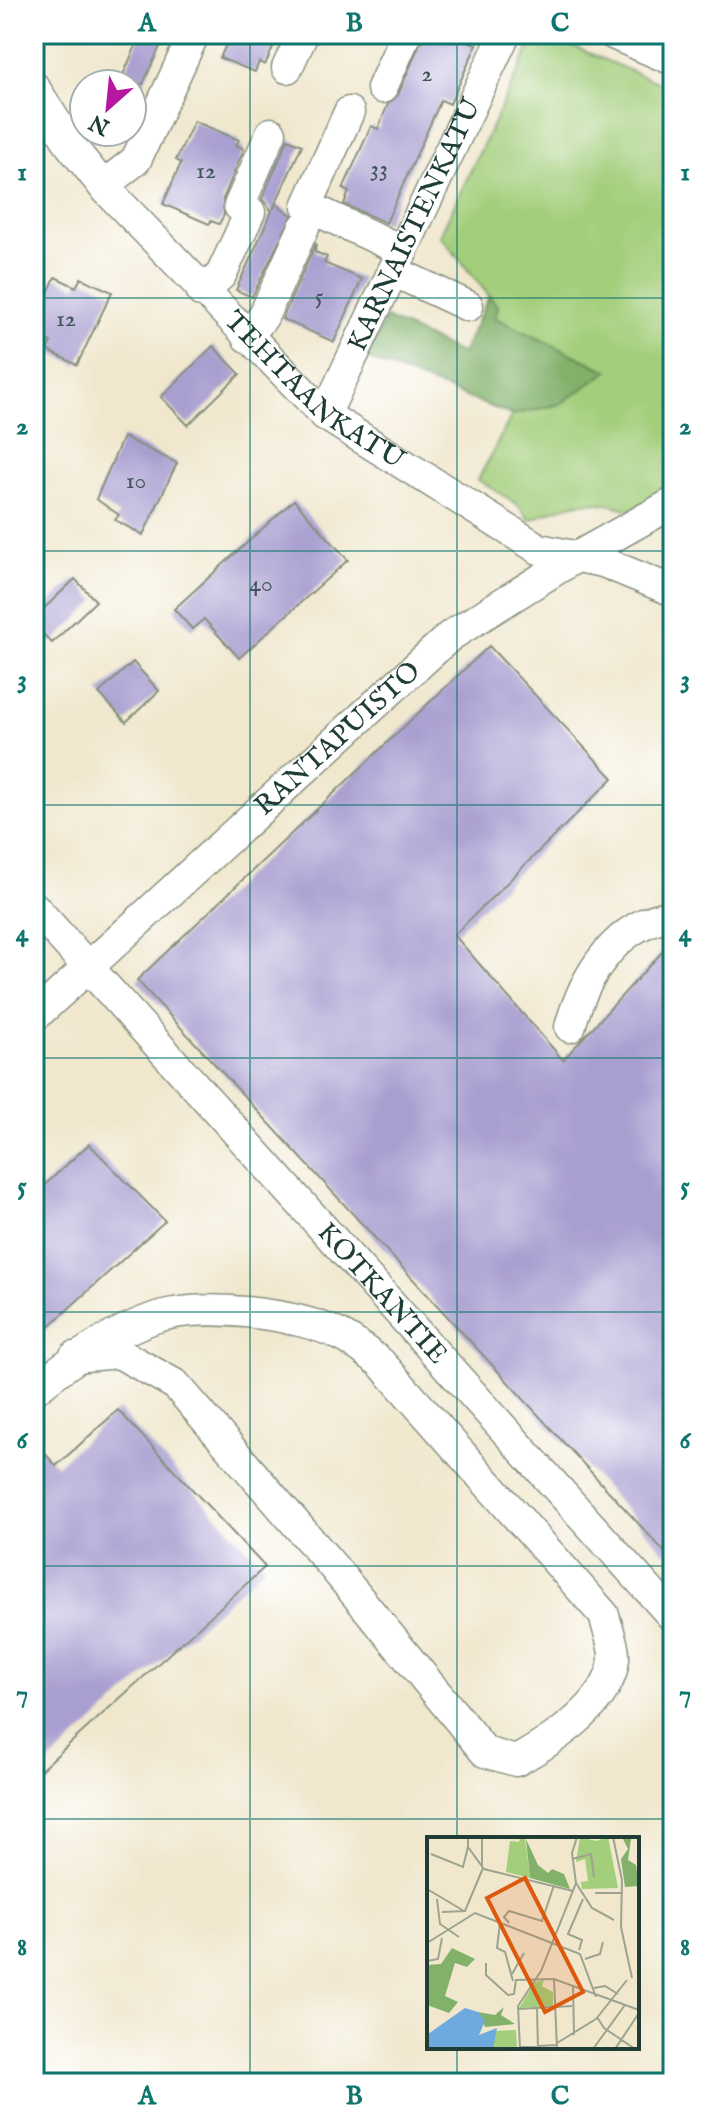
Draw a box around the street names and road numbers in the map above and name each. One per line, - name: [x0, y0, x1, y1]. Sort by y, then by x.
- street label: KARNAISTENKATU: [340, 93, 490, 357]
- street label: TEHTAANKATU: [216, 304, 411, 478]
- street label: RANTAPUISTO: [248, 654, 428, 824]
- street label: KOTKANTIE: [309, 1215, 455, 1372]

